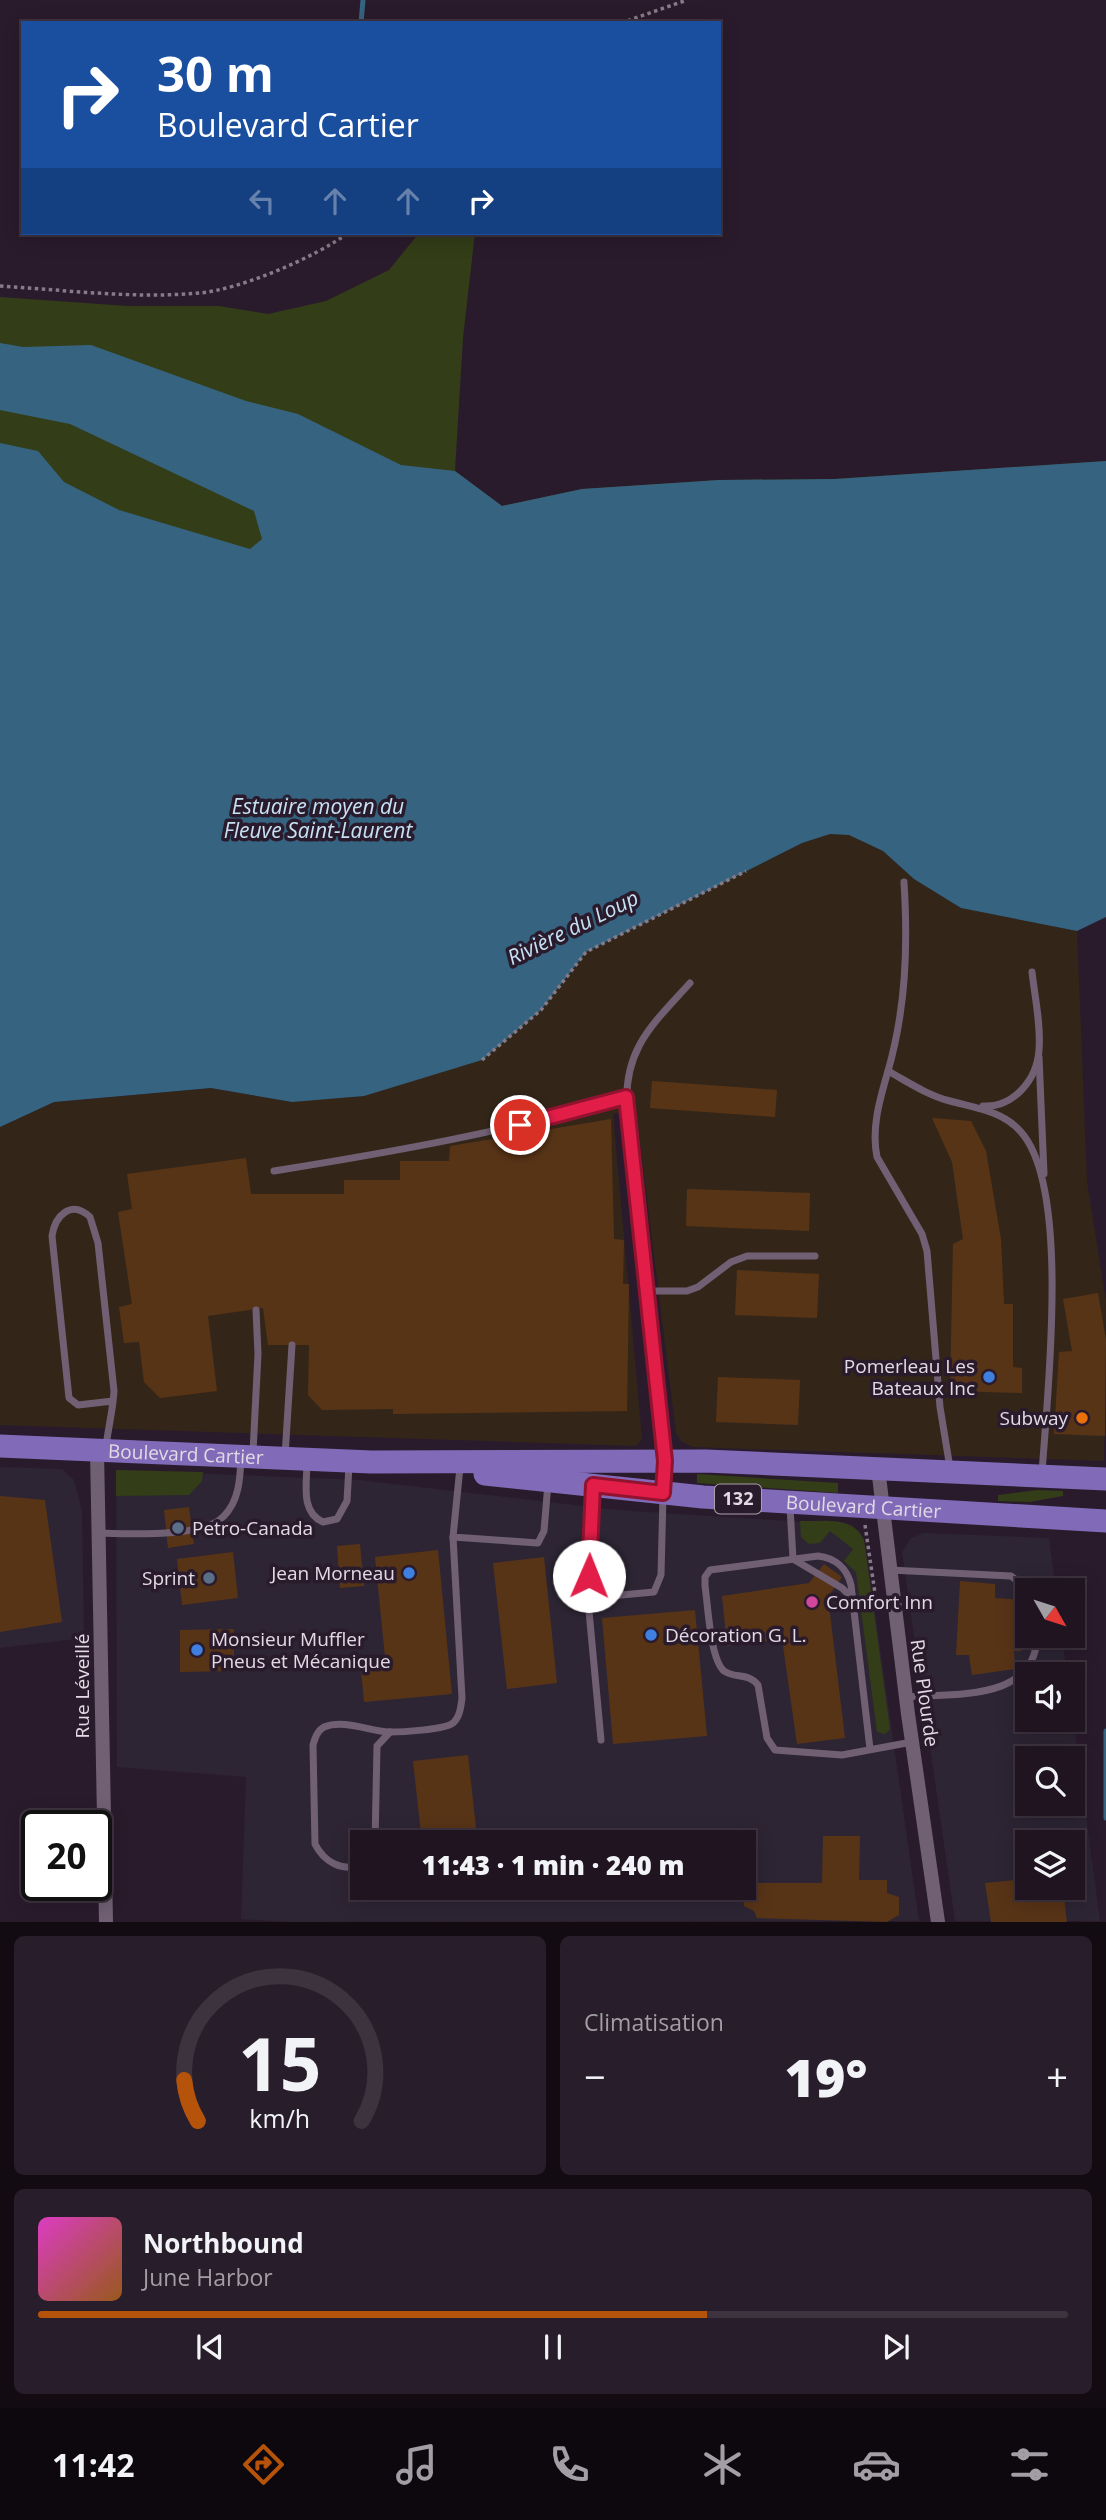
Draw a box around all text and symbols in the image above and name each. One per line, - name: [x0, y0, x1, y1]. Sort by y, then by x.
- text: 30 m: [157, 40, 274, 106]
- icon: right: [42, 49, 133, 140]
- text: Boulevard Cartier: [157, 103, 419, 146]
- icon: left: [243, 182, 281, 220]
- icon: ahead: [316, 182, 354, 220]
- icon: ahead: [389, 182, 427, 220]
- icon: right: [462, 182, 500, 220]
- water label: Estuaire moyen du Fleuve Saint-Laurent: [224, 792, 413, 844]
- water label: Rivière du Loup: [502, 883, 643, 971]
- pin: [490, 1095, 550, 1155]
- icon: arrive: [501, 1106, 539, 1144]
- place label: Pomerleau Les Bateaux Inc: [844, 1353, 975, 1401]
- marker: Pomerleau Les Bateaux Inc: [981, 1369, 997, 1385]
- place label: Subway: [1000, 1405, 1068, 1431]
- marker: Subway: [1074, 1410, 1090, 1426]
- street label: Boulevard Cartier: [108, 1438, 264, 1470]
- road number: 132: [715, 1484, 761, 1514]
- street label: Boulevard Cartier: [785, 1489, 942, 1524]
- place label: Petro-Canada: [192, 1515, 313, 1541]
- marker: Petro-Canada: [170, 1520, 186, 1536]
- position arrow: [552, 1539, 626, 1613]
- place label: Jean Morneau: [269, 1560, 395, 1586]
- place label: Sprint: [142, 1565, 195, 1591]
- marker: Jean Morneau: [401, 1565, 417, 1581]
- marker: Sprint: [201, 1570, 217, 1586]
- north arrow: [1015, 1578, 1085, 1648]
- map controls: [1015, 1578, 1085, 1900]
- place label: Comfort Inn: [826, 1589, 933, 1615]
- marker: Comfort Inn: [804, 1594, 820, 1610]
- place label: Décoration G. L.: [665, 1622, 807, 1648]
- place label: Monsieur Muffler Pneus et Mécanique: [211, 1626, 391, 1674]
- marker: Décoration G. L.: [643, 1627, 659, 1643]
- street label: Rue Léveillé: [69, 1634, 95, 1738]
- street label: Rue Plourde: [905, 1638, 945, 1748]
- marker: Monsieur Muffler Pneus et Mécanique: [189, 1642, 205, 1658]
- button: sound: [1015, 1662, 1085, 1732]
- button: search: [1015, 1746, 1085, 1816]
- speed limit sign: 20: [21, 1810, 112, 1901]
- button: layers: [1015, 1830, 1085, 1900]
- text: 11:43 · 1 min · 240 m: [422, 1847, 684, 1883]
- text: Climatisation: [584, 2006, 724, 2038]
- text: 15: [238, 2014, 322, 2113]
- text: 19°: [785, 2041, 867, 2112]
- text: −: [584, 2050, 606, 2102]
- text: +: [1046, 2050, 1068, 2102]
- text: km/h: [250, 2101, 310, 2135]
- text: Northbound: [143, 2225, 304, 2261]
- text: June Harbor: [143, 2261, 273, 2293]
- icon: previous: [191, 2328, 229, 2366]
- icon: pause: [534, 2328, 572, 2366]
- icon: next: [877, 2328, 915, 2366]
- icon: directions: [239, 2440, 288, 2489]
- icon: music: [392, 2440, 441, 2489]
- icon: phone: [545, 2440, 594, 2489]
- icon: climate: [698, 2440, 747, 2489]
- icon: car: [852, 2440, 901, 2489]
- icon: filters: [1005, 2440, 1054, 2489]
- text: 11:42: [52, 2443, 134, 2486]

